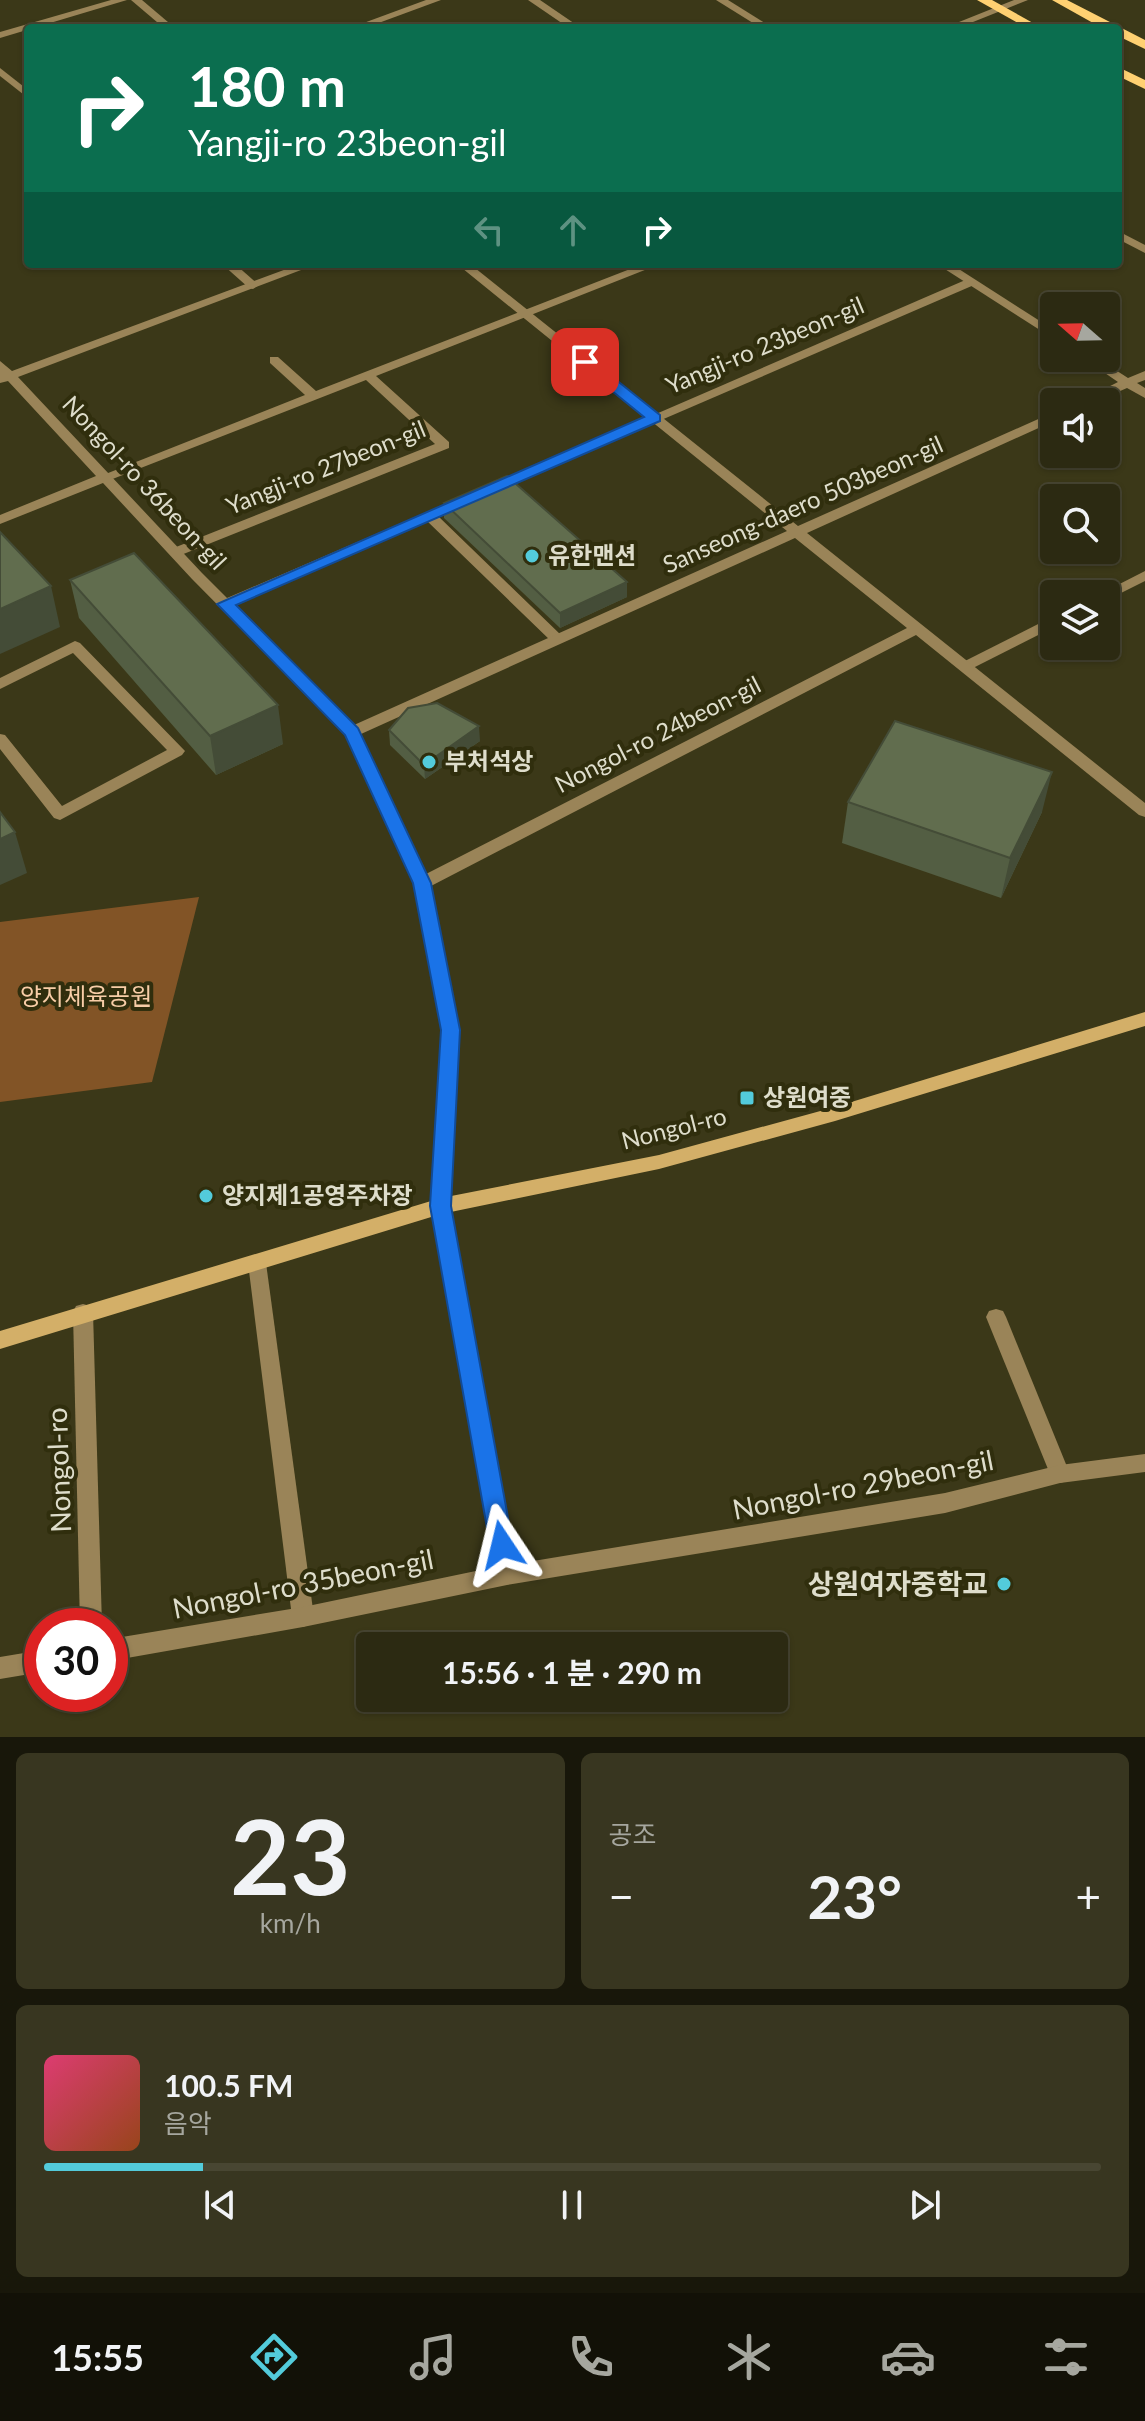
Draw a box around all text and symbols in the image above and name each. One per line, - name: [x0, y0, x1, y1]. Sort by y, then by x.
- text: 180 m: [188, 52, 346, 119]
- icon: right: [56, 56, 160, 160]
- text: Yangji-ro 23beon-gil: [188, 120, 506, 164]
- icon: left: [467, 208, 511, 252]
- icon: ahead: [551, 208, 595, 252]
- icon: right: [635, 208, 679, 252]
- street label: Yangji-ro 23beon-gil: [661, 290, 868, 399]
- north arrow: [1040, 292, 1120, 372]
- map controls: [1040, 292, 1120, 660]
- pin: [551, 328, 619, 396]
- icon: arrive: [563, 340, 607, 384]
- button: sound: [1040, 388, 1120, 468]
- street label: Nongol-ro 36beon-gil: [57, 389, 233, 575]
- street label: Yangji-ro 27beon-gil: [222, 413, 429, 520]
- street label: Sanseong-daero 503beon-gil: [658, 429, 947, 579]
- button: search: [1040, 484, 1120, 564]
- place label: 유한맨션: [548, 540, 636, 569]
- marker: 유한맨션: [523, 547, 541, 565]
- button: layers: [1040, 580, 1120, 660]
- street label: Nongol-ro 24beon-gil: [550, 669, 765, 798]
- place label: 부처석상: [445, 746, 533, 775]
- marker: 부처석상: [420, 753, 438, 771]
- park label: 양지체육공원: [20, 981, 152, 1010]
- place label: 상원여중: [763, 1082, 851, 1111]
- marker: 상원여중: [738, 1089, 756, 1107]
- street label: Nongol-ro: [618, 1100, 729, 1155]
- place label: 양지제1공영주차장: [222, 1180, 413, 1209]
- marker: 양지제1공영주차장: [197, 1187, 215, 1205]
- street label: Nongol-ro: [39, 1407, 77, 1533]
- street label: Nongol-ro 29beon-gil: [729, 1442, 996, 1526]
- position arrow: [460, 1503, 544, 1587]
- street label: Nongol-ro 35beon-gil: [169, 1541, 436, 1625]
- place label: 상원여자중학교: [808, 1566, 988, 1600]
- marker: 상원여자중학교: [995, 1575, 1013, 1593]
- speed limit sign: 30: [24, 1608, 128, 1712]
- text: 15:56 · 1 분 · 290 m: [442, 1654, 702, 1690]
- text: 23: [230, 1792, 351, 1917]
- text: 공조: [609, 1818, 656, 1850]
- text: 23°: [807, 1860, 902, 1932]
- text: −: [609, 1870, 634, 1922]
- text: +: [1075, 1870, 1101, 1922]
- text: km/h: [260, 1907, 321, 1939]
- text: 100.5 FM: [164, 2067, 293, 2103]
- text: 음악: [164, 2107, 212, 2139]
- icon: previous: [198, 2183, 242, 2227]
- icon: pause: [550, 2183, 594, 2227]
- icon: next: [903, 2183, 947, 2227]
- icon: directions: [246, 2329, 302, 2385]
- icon: music: [405, 2329, 461, 2385]
- icon: phone: [563, 2329, 619, 2385]
- icon: climate: [721, 2329, 777, 2385]
- icon: car: [880, 2329, 936, 2385]
- icon: filters: [1038, 2329, 1094, 2385]
- text: 15:55: [51, 2335, 144, 2379]

